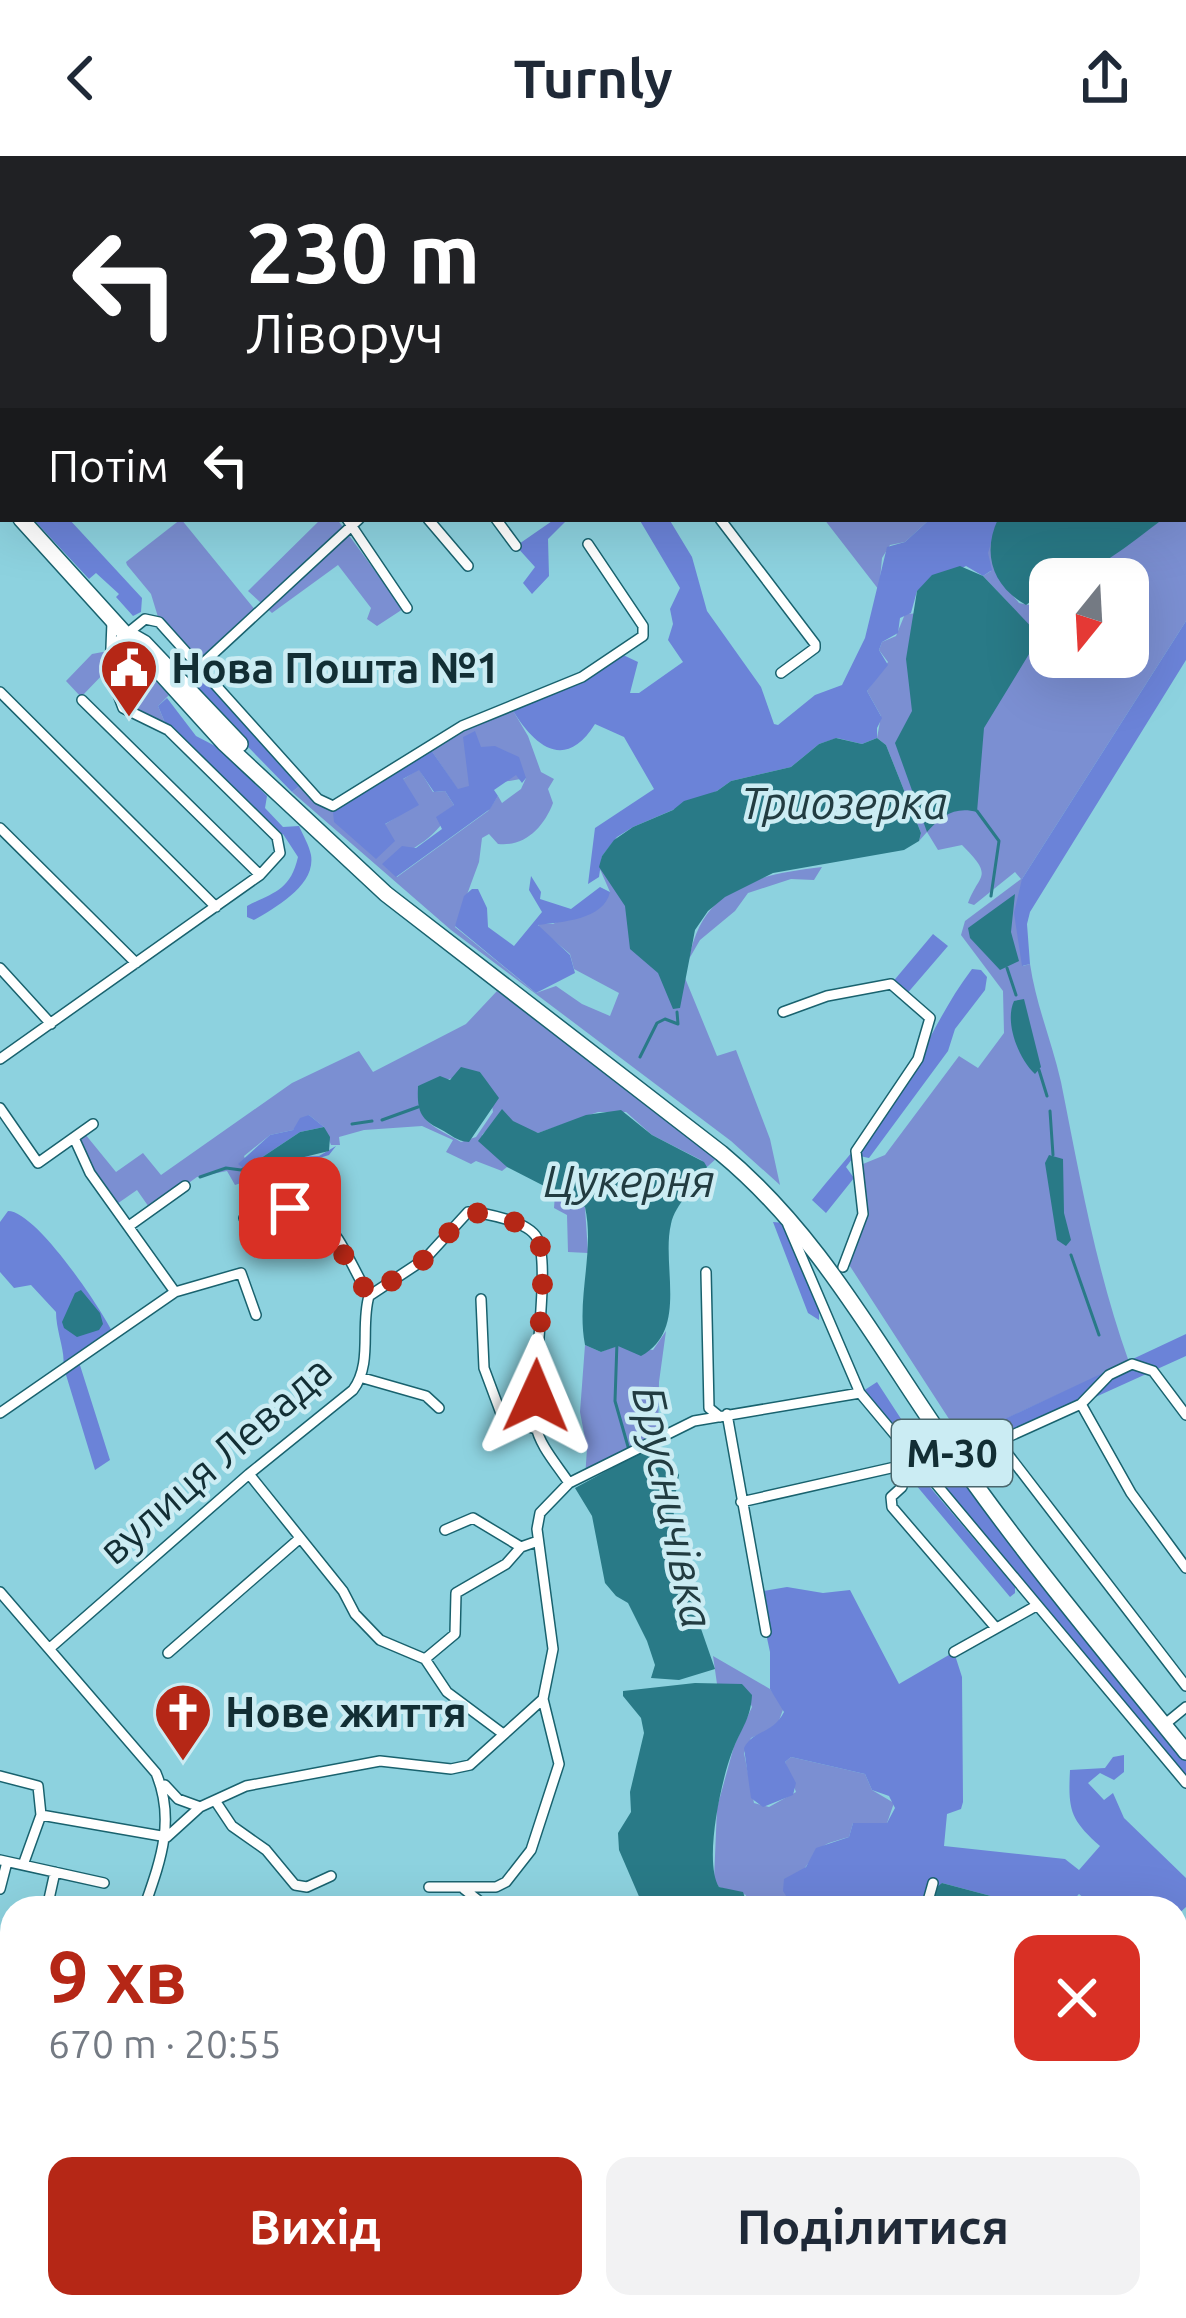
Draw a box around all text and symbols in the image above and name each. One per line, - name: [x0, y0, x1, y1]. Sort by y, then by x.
- icon: back: [48, 45, 114, 111]
- icon: share: [1072, 45, 1138, 111]
- text: Turnly: [513, 48, 673, 108]
- icon: left: [48, 204, 204, 360]
- text: 230 m: [246, 205, 480, 299]
- text: Ліворуч: [246, 303, 444, 363]
- icon: left: [193, 432, 259, 498]
- text: Потім: [48, 440, 169, 491]
- north arrow: [1029, 558, 1149, 678]
- map controls: [1029, 558, 1149, 678]
- public building icon: Нова Пошта №1: [98, 637, 160, 719]
- place label: Нова Пошта №1: [171, 644, 500, 691]
- water label: Триозерка: [740, 777, 948, 828]
- water label: Цукерня: [543, 1155, 715, 1206]
- pin: [239, 1157, 341, 1259]
- icon: arrive: [257, 1175, 323, 1241]
- position arrow: [473, 1333, 599, 1459]
- street label: вулиця Левада: [89, 1346, 340, 1573]
- water label: Брусничівка: [623, 1381, 724, 1633]
- road number: М-30: [892, 1420, 1012, 1486]
- church icon: Нове життя: [152, 1681, 214, 1763]
- place label: Нове життя: [225, 1688, 467, 1735]
- button: close: [1014, 1935, 1140, 2061]
- text: 9 хв: [48, 1936, 187, 2017]
- text: 670 m · 20:55: [48, 2022, 282, 2065]
- button: Вихід: [48, 2157, 582, 2295]
- button: Поділитися: [606, 2157, 1140, 2295]

